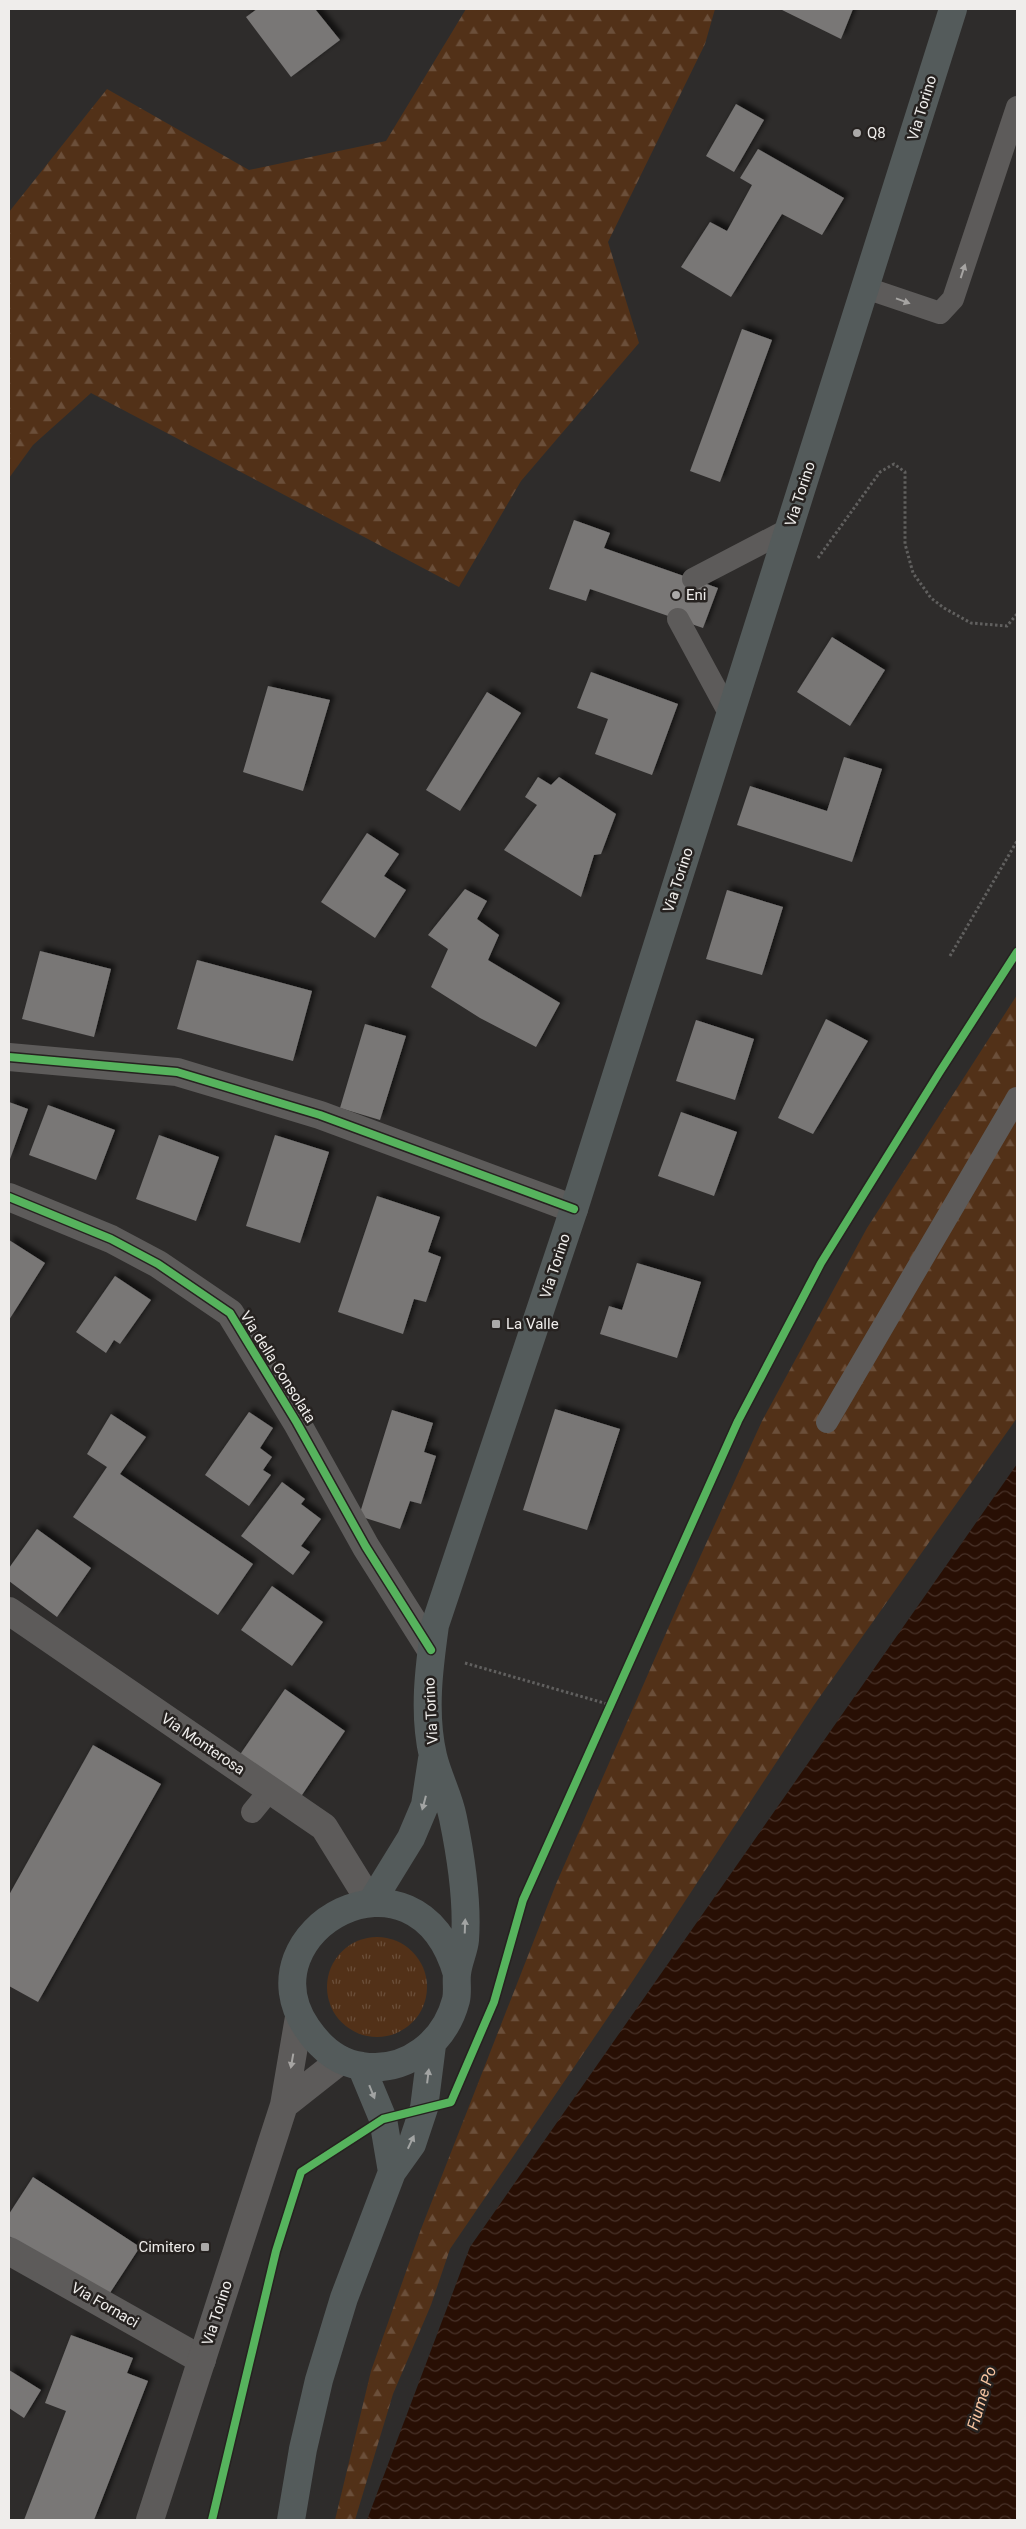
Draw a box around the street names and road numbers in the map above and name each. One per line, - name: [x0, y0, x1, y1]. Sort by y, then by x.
- street label: Via Torino: [904, 73, 940, 143]
- street label: Via Torino: [781, 459, 819, 529]
- street label: Via Torino: [659, 845, 697, 915]
- street label: Via Torino: [536, 1231, 574, 1301]
- street label: Via della Consolata: [236, 1308, 320, 1426]
- street label: Via Torino: [420, 1677, 442, 1745]
- street label: Via Monterosa: [158, 1709, 248, 1779]
- street label: Via Torino: [198, 2278, 236, 2348]
- street label: Via Fornaci: [68, 2279, 142, 2331]

